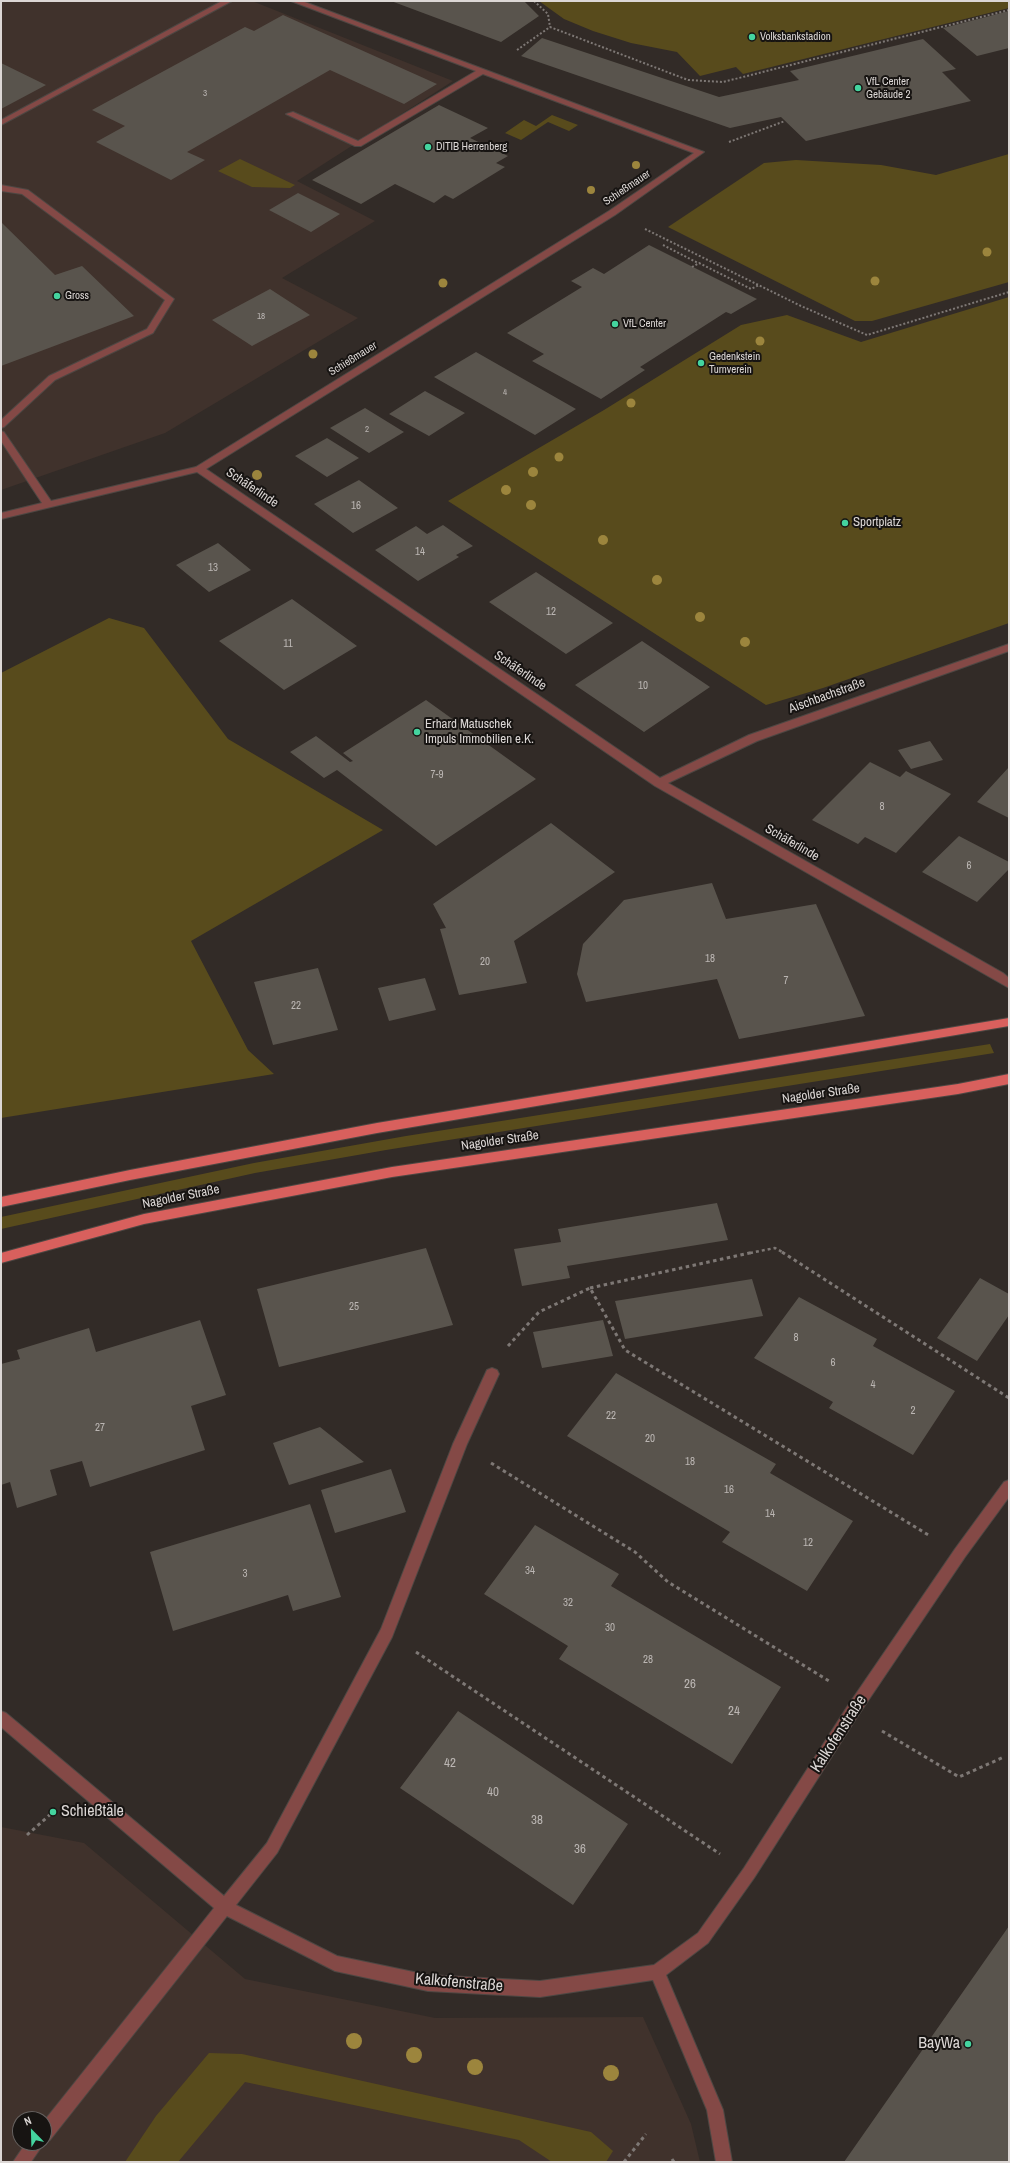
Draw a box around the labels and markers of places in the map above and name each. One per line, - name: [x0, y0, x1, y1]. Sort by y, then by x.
- place label: Volksbankstadion: [760, 30, 831, 44]
- marker: Volksbankstadion: [747, 32, 757, 42]
- place label: VfL Center Gebäude 2: [866, 75, 911, 101]
- marker: VfL Center Gebäude 2: [853, 83, 863, 93]
- place label: DITIB Herrenberg: [436, 140, 507, 154]
- marker: DITIB Herrenberg: [423, 142, 433, 152]
- place label: Gross: [65, 289, 89, 303]
- marker: Gross: [52, 291, 62, 301]
- place label: VfL Center: [623, 317, 666, 331]
- marker: VfL Center: [610, 319, 620, 329]
- place label: Gedenkstein Turnverein: [709, 350, 760, 376]
- marker: Gedenkstein Turnverein: [696, 358, 706, 368]
- place label: Sportplatz: [853, 515, 901, 531]
- marker: Sportplatz: [840, 518, 850, 528]
- place label: Erhard Matuschek Impuls Immobilien e.K.: [425, 717, 534, 748]
- marker: Erhard Matuschek Impuls Immobilien e.K.: [412, 727, 422, 737]
- place label: Schießtäle: [61, 1802, 124, 1822]
- marker: Schießtäle: [48, 1807, 58, 1817]
- place label: BayWa: [918, 2034, 960, 2054]
- marker: BayWa: [963, 2039, 973, 2049]

